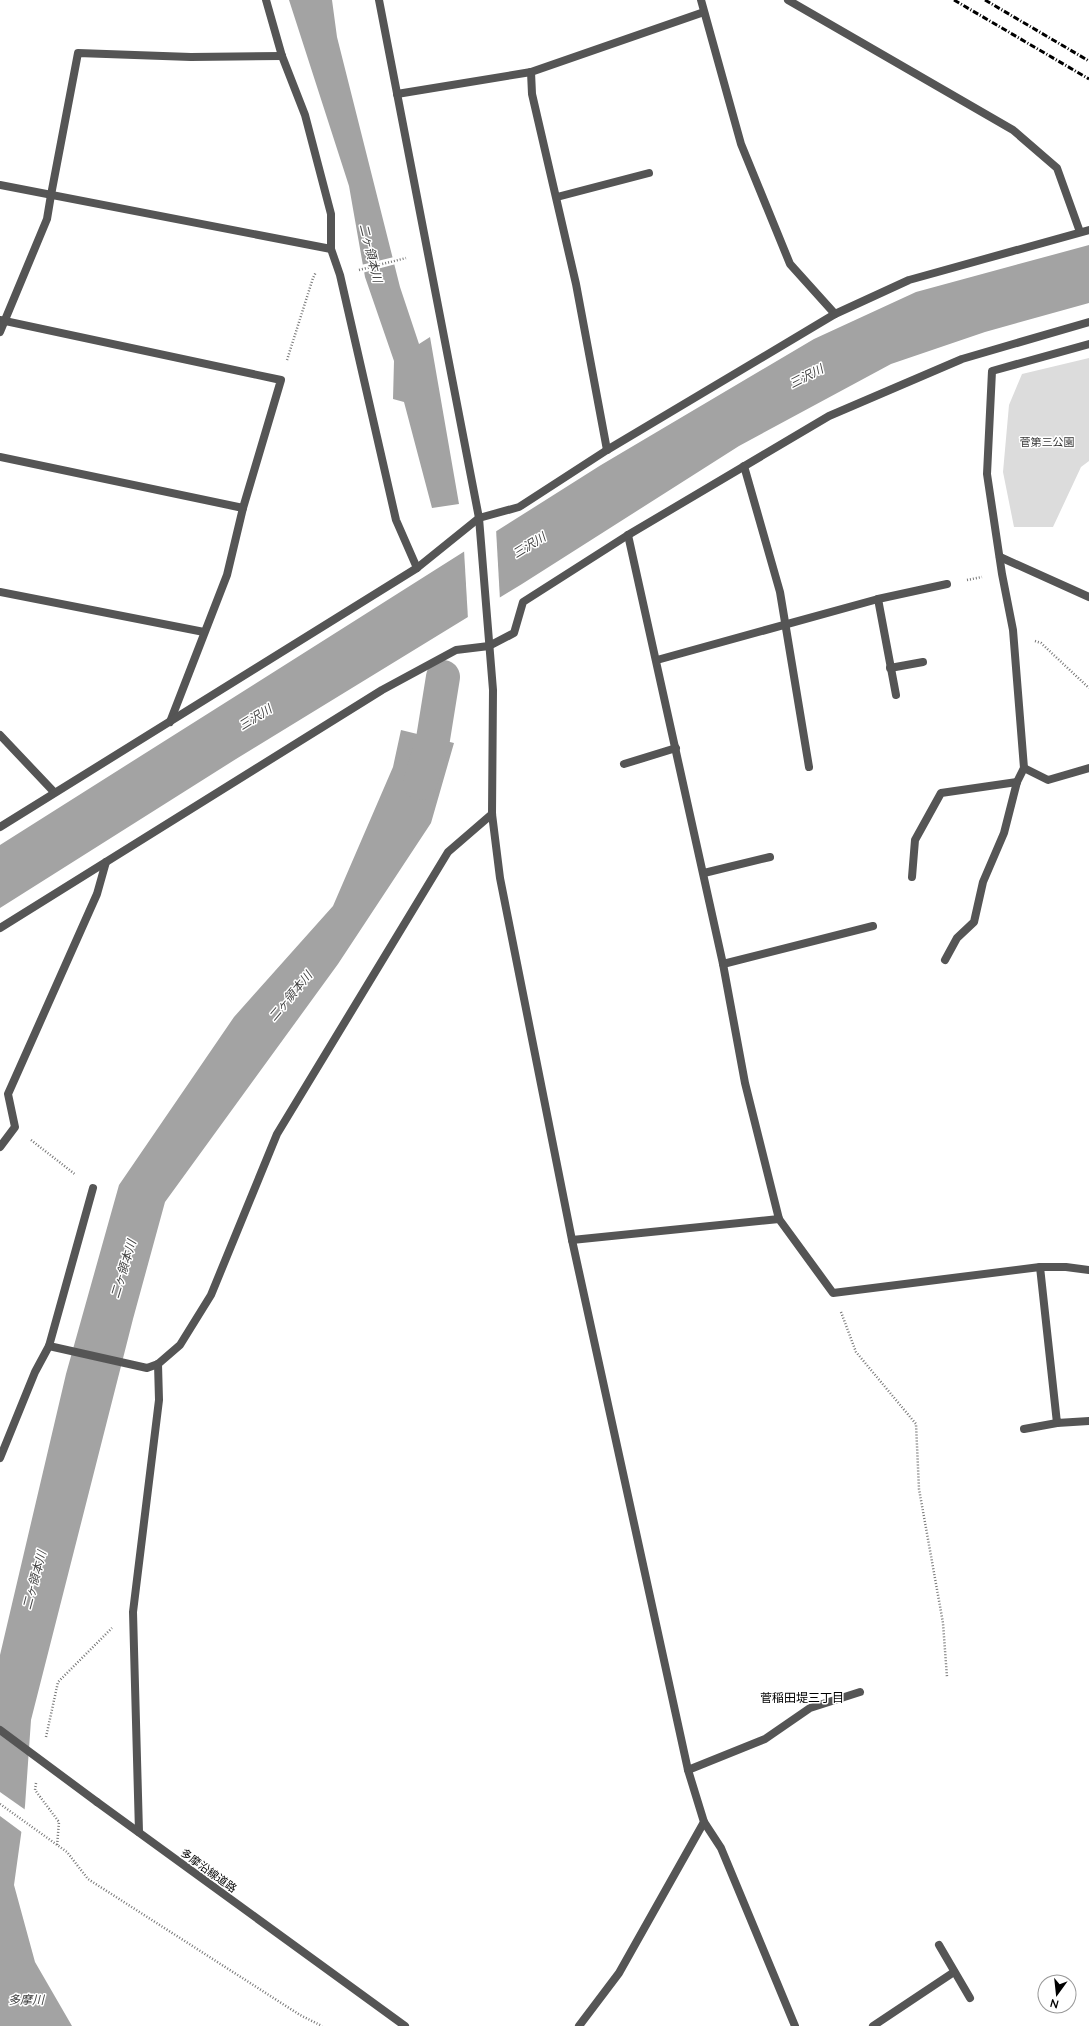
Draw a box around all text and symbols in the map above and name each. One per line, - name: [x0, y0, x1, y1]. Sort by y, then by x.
- water label: 二ヶ領本川: [356, 222, 386, 286]
- water label: 三沢川: [787, 360, 827, 391]
- park label: 菅第三公園: [1020, 435, 1075, 448]
- water label: 三沢川: [510, 528, 550, 561]
- water label: 三沢川: [236, 700, 276, 733]
- water label: 二ヶ領本川: [265, 967, 316, 1024]
- water label: 二ヶ領本川: [107, 1236, 140, 1300]
- water label: 二ヶ領本川: [19, 1547, 50, 1611]
- district label: 菅稲田堤三丁目: [760, 1690, 844, 1705]
- street label: 多摩沿線道路: [178, 1845, 240, 1895]
- north arrow: [1037, 1974, 1077, 2014]
- water label: 多摩川: [8, 1992, 46, 2007]
- text: N: [1049, 1997, 1060, 2012]

